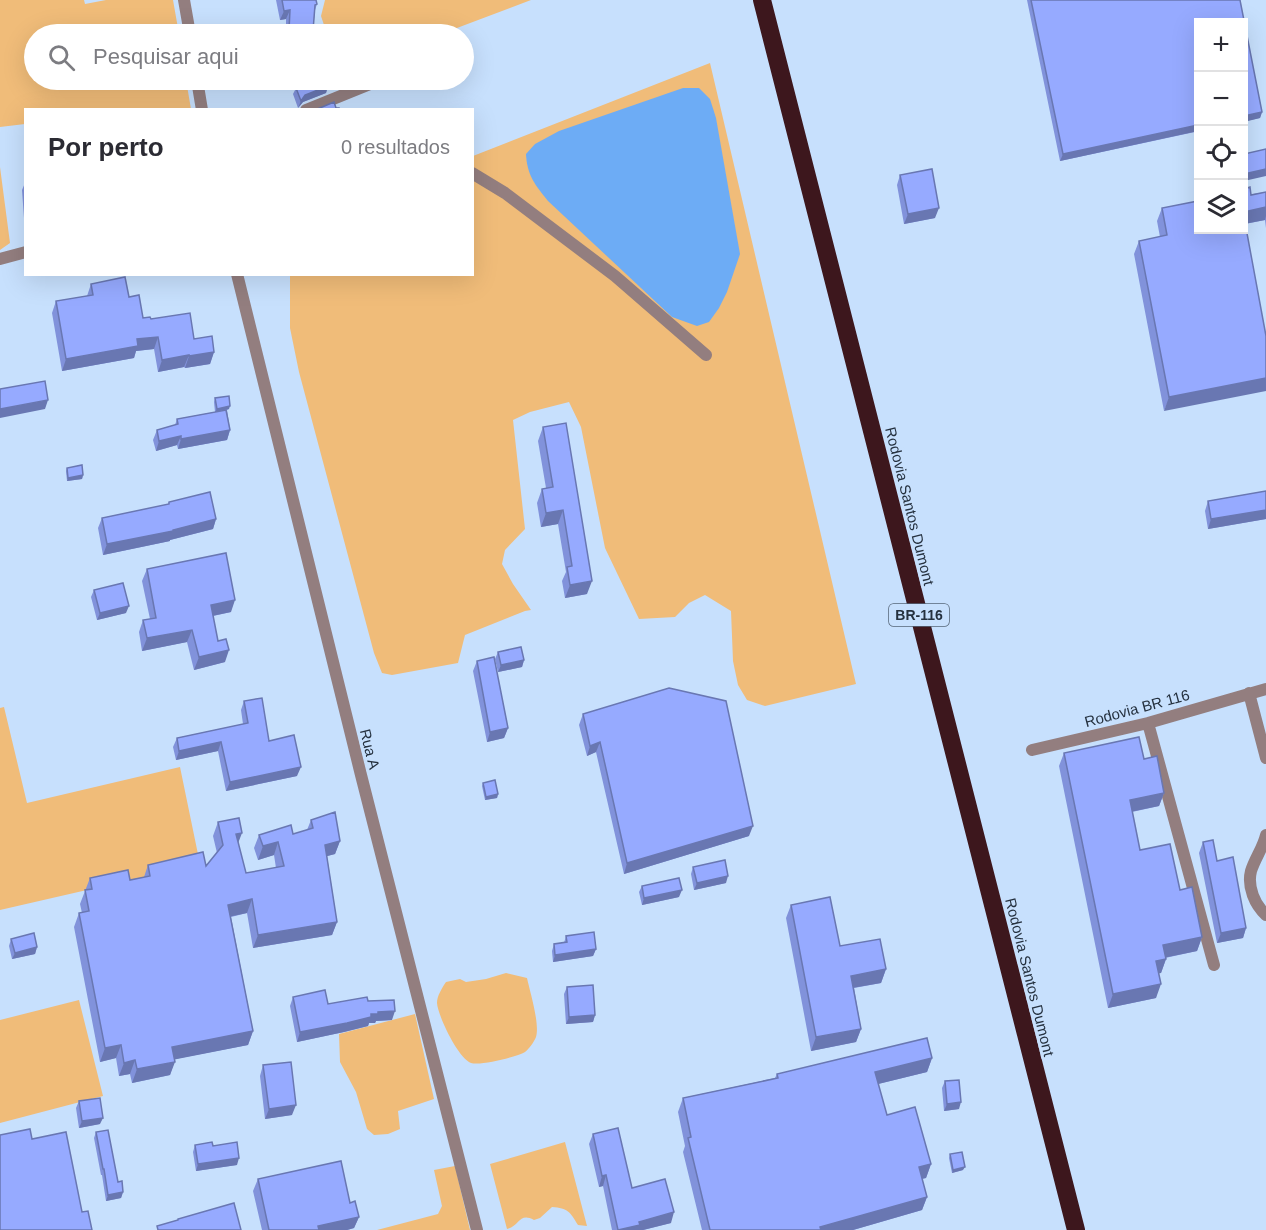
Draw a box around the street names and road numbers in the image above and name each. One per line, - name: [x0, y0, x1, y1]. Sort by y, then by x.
- street label: Rodovia Santos Dumont: [882, 425, 938, 588]
- road number: BR-116: [889, 604, 949, 626]
- street label: Rodovia BR 116: [1083, 686, 1191, 730]
- street label: Rua A: [357, 727, 383, 771]
- street label: Rodovia Santos Dumont: [1002, 896, 1058, 1059]

